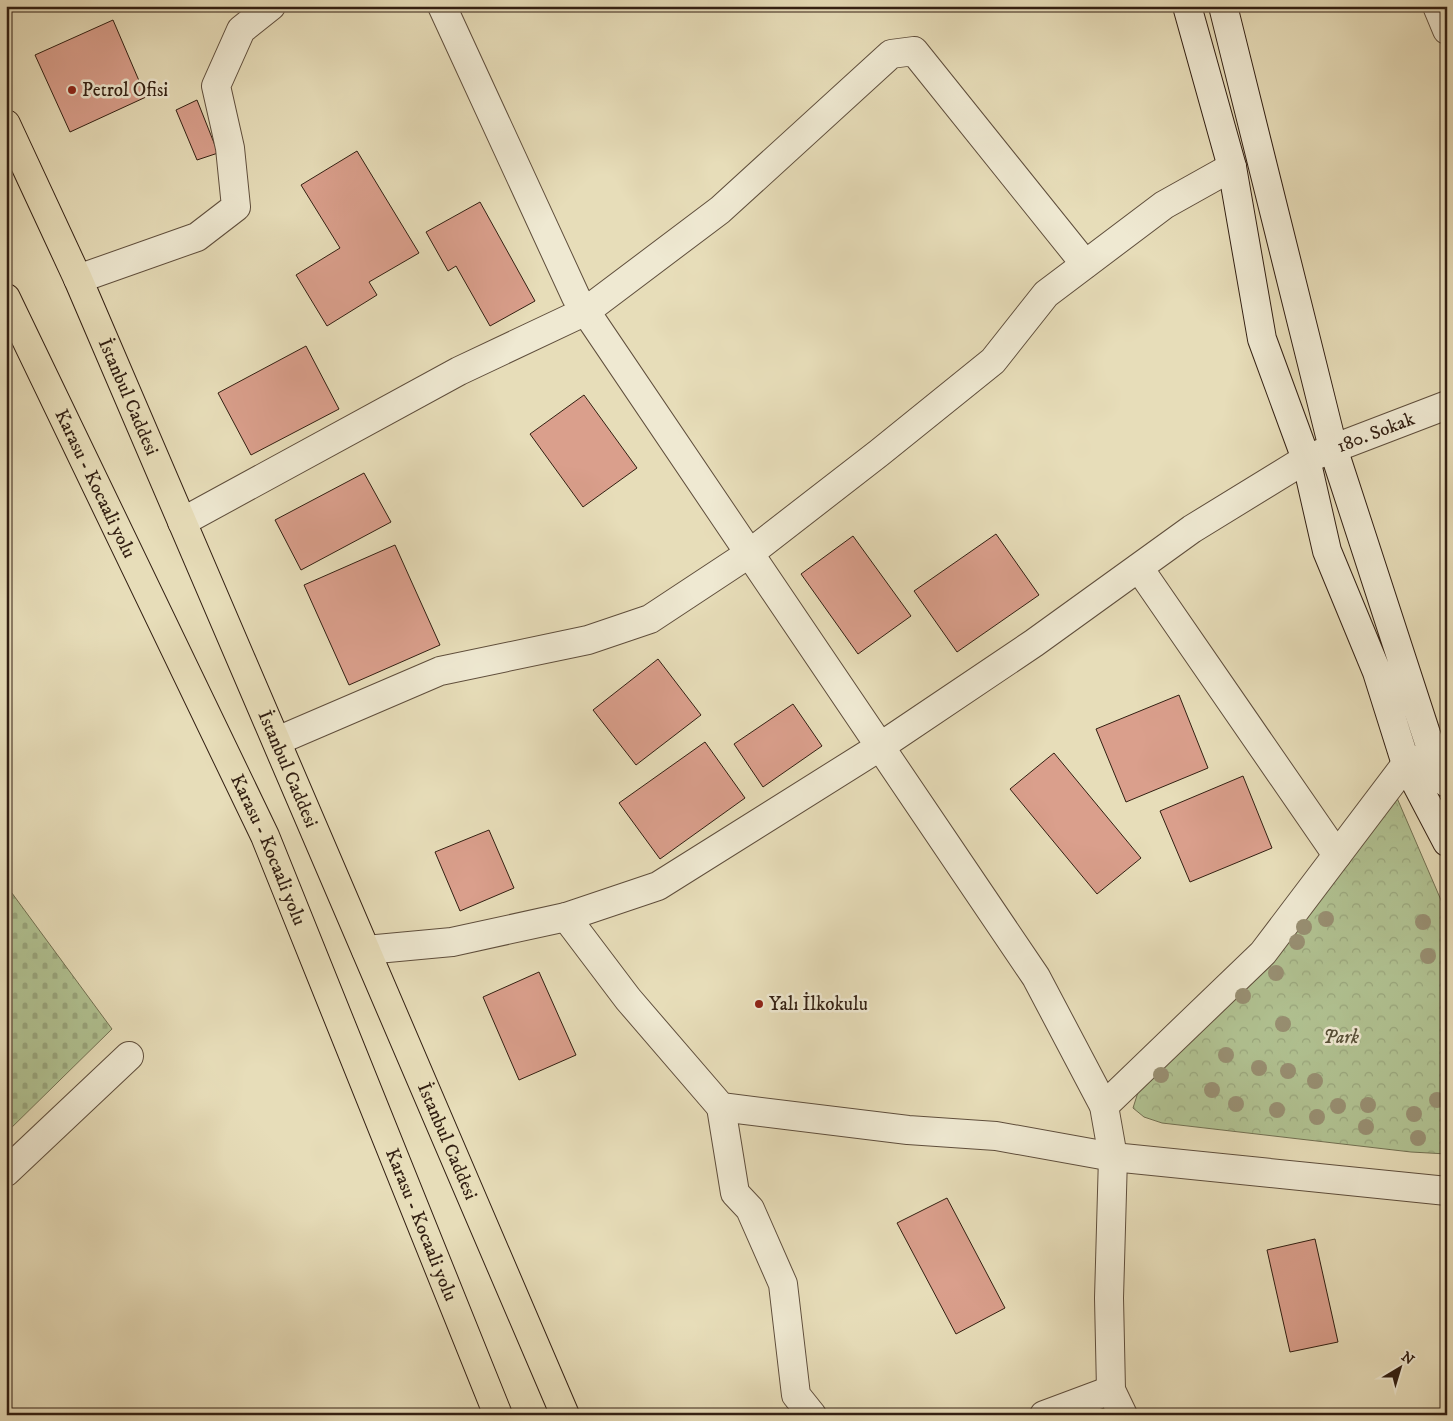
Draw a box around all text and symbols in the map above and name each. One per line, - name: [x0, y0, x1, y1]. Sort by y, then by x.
- place label: Petrol Ofisi: [82, 79, 168, 102]
- marker: Petrol Ofisi: [66, 84, 78, 96]
- street label: İstanbul Caddesi: [93, 334, 164, 459]
- street label: Karasu - Kocaali yolu: [50, 405, 141, 562]
- street label: 180. Sokak: [1333, 407, 1418, 458]
- street label: İstanbul Caddesi: [253, 707, 323, 831]
- street label: Karasu - Kocaali yolu: [225, 770, 311, 929]
- place label: Yalı İlkokulu: [769, 992, 868, 1016]
- marker: Yalı İlkokulu: [753, 998, 765, 1010]
- park label: Park: [1323, 1026, 1359, 1049]
- street label: İstanbul Caddesi: [412, 1079, 483, 1203]
- street label: Karasu - Kocaali yolu: [380, 1145, 462, 1304]
- north arrow: [1376, 1344, 1426, 1394]
- text: N: [1397, 1348, 1418, 1369]

